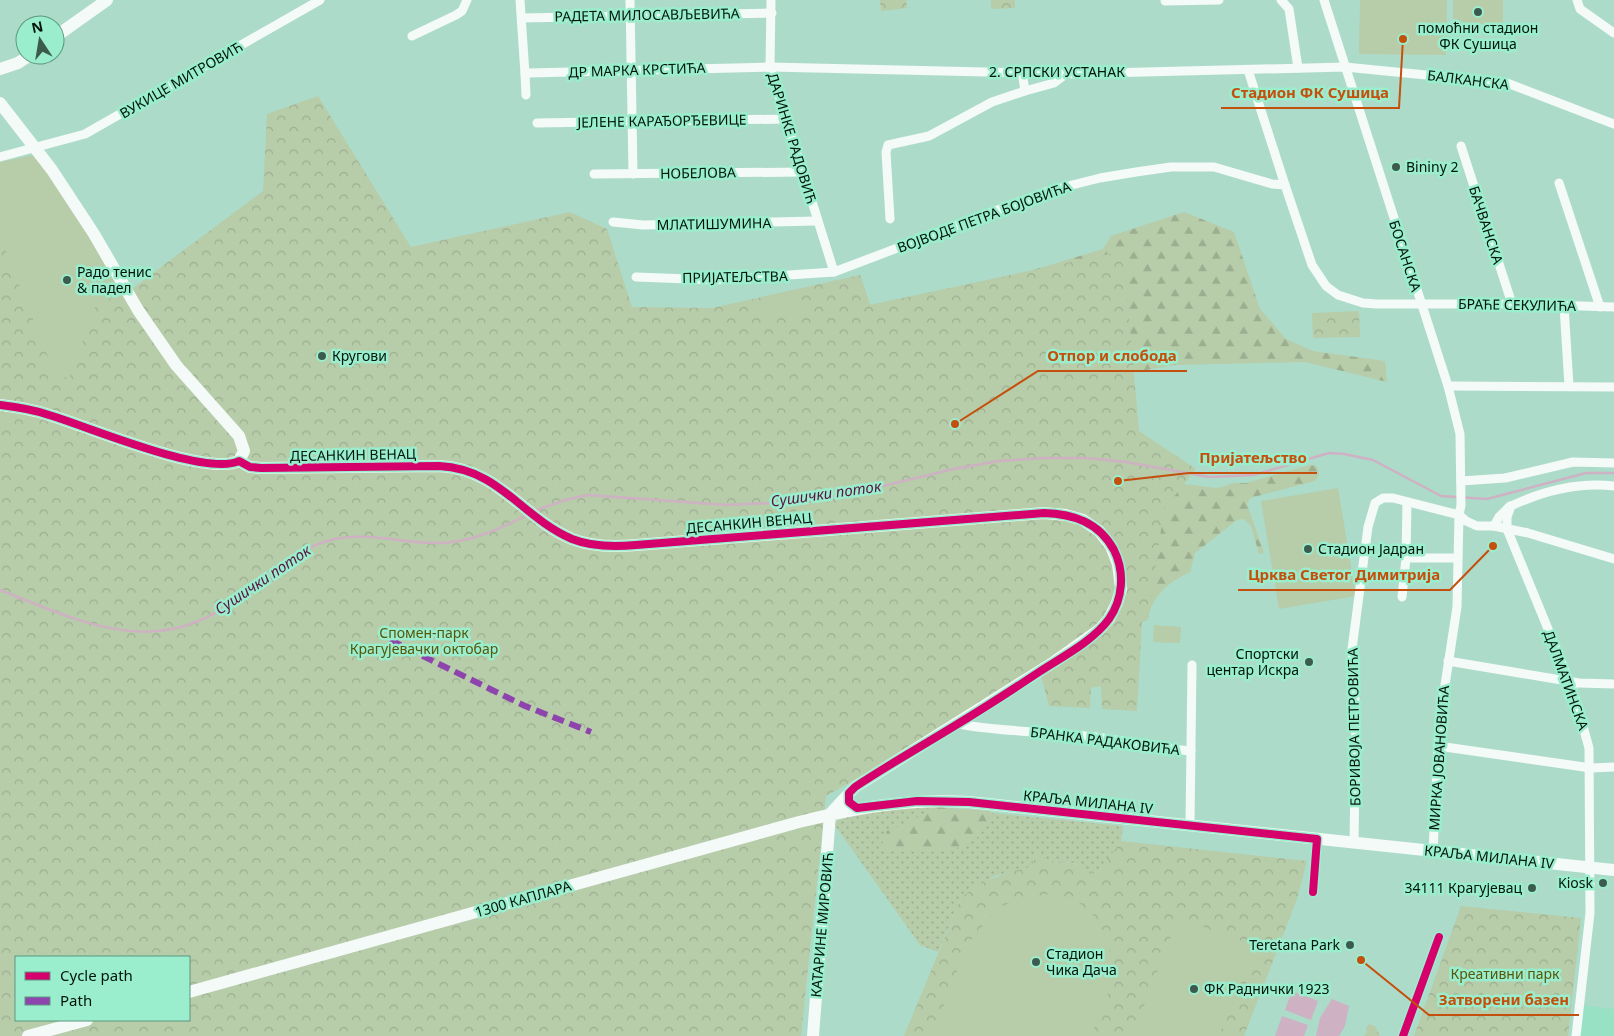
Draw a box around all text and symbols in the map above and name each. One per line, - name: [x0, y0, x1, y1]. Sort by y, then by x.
- street label: РАДЕТА МИЛОСАВЉЕВИЋА: [554, 3, 740, 26]
- marker: помоћни стадион ФК Сушица: [1472, 6, 1484, 18]
- north arrow: [15, 15, 65, 65]
- text: N: [30, 16, 45, 37]
- place label: помоћни стадион ФК Сушица: [1418, 18, 1538, 53]
- street label: ВУКИЦЕ МИТРОВИЋ: [116, 37, 246, 122]
- street label: ДР МАРКА КРСТИЋА: [568, 58, 706, 81]
- street label: 2. СРПСКИ УСТАНАК: [989, 62, 1125, 81]
- street label: БАЛКАНСКА: [1426, 65, 1510, 94]
- street label: ДАРИНКЕ РАДОВИЋ: [764, 70, 821, 206]
- callout: Стадион ФК Сушица: [1221, 78, 1399, 108]
- text: Стадион ФК Сушица: [1231, 82, 1389, 102]
- street label: ЈЕЛЕНЕ КАРАЂОРЂЕВИЦЕ: [575, 110, 747, 132]
- place label: Bininy 2: [1406, 157, 1458, 176]
- marker: Bininy 2: [1390, 161, 1402, 173]
- street label: НОБЕЛОВА: [660, 162, 736, 183]
- street label: ВОЈВОДЕ ПЕТРА БОЈОВИЋА: [894, 176, 1073, 257]
- street label: БАЧВАНСКА: [1465, 183, 1508, 266]
- street label: МЛАТИШУМИНА: [657, 213, 771, 234]
- street label: БОСАНСКА: [1385, 218, 1426, 294]
- place label: Радо тенис & падел: [77, 262, 152, 297]
- street label: ПРИЈАТЕЉСТВА: [682, 266, 788, 287]
- marker: Радо тенис & падел: [61, 274, 73, 286]
- street label: БРАЋЕ СЕКУЛИЋА: [1458, 294, 1576, 315]
- callout: Отпор и слобода: [1038, 341, 1187, 371]
- text: Отпор и слобода: [1047, 345, 1177, 365]
- place label: Кругови: [332, 346, 387, 365]
- marker: Кругови: [316, 350, 328, 362]
- callout: Пријатељство: [1189, 443, 1317, 473]
- street label: ДЕСАНКИН ВЕНАЦ: [290, 444, 417, 465]
- text: Пријатељство: [1199, 447, 1307, 467]
- water label: Сушички поток: [769, 475, 884, 511]
- street label: ДЕСАНКИН ВЕНАЦ: [685, 507, 813, 537]
- water label: Сушички поток: [211, 539, 315, 619]
- place label: Стадион Јадран: [1318, 539, 1424, 558]
- marker: Стадион Јадран: [1302, 543, 1314, 555]
- callout: Црква Светог Димитрија: [1238, 560, 1450, 590]
- text: Црква Светог Димитрија: [1248, 564, 1440, 584]
- park label: Спомен-парк Крагујевачки октобар: [350, 623, 498, 658]
- street label: ДАЛМАТИНСКА: [1540, 627, 1593, 732]
- place label: Спортски центар Искра: [1206, 644, 1299, 679]
- street label: БОРИВОЈА ПЕТРОВИЋА: [1343, 648, 1364, 806]
- marker: Спортски центар Искра: [1303, 656, 1315, 668]
- street label: МИРКА ЈОВАНОВИЋА: [1424, 685, 1453, 831]
- street label: БРАНКА РАДАКОВИЋА: [1029, 722, 1181, 759]
- street label: КРАЉА МИЛАНА IV: [1022, 785, 1154, 818]
- street label: КРАЉА МИЛАНА IV: [1423, 840, 1555, 873]
- street label: КАТАРИНЕ МИРОВИЋ: [806, 852, 837, 998]
- place label: Kiosk: [1558, 873, 1594, 892]
- street label: 1300 КАПЛАРА: [473, 876, 573, 921]
- marker: Kiosk: [1597, 877, 1609, 889]
- place label: 34111 Крагујевац: [1404, 878, 1522, 897]
- marker: 34111 Крагујевац: [1526, 882, 1538, 894]
- place label: Teretana Park: [1249, 935, 1341, 954]
- marker: Teretana Park: [1344, 939, 1356, 951]
- place label: Стадион Чика Дача: [1046, 944, 1117, 979]
- legend: [15, 956, 190, 1021]
- marker: Стадион Чика Дача: [1030, 956, 1042, 968]
- park label: Креативни парк: [1451, 964, 1560, 983]
- text: Cycle path: [60, 965, 133, 985]
- place label: ФК Раднички 1923: [1204, 979, 1330, 998]
- marker: ФК Раднички 1923: [1188, 983, 1200, 995]
- callout: Затворени базен: [1429, 985, 1579, 1015]
- text: Затворени базен: [1439, 989, 1569, 1009]
- text: Path: [60, 990, 92, 1010]

